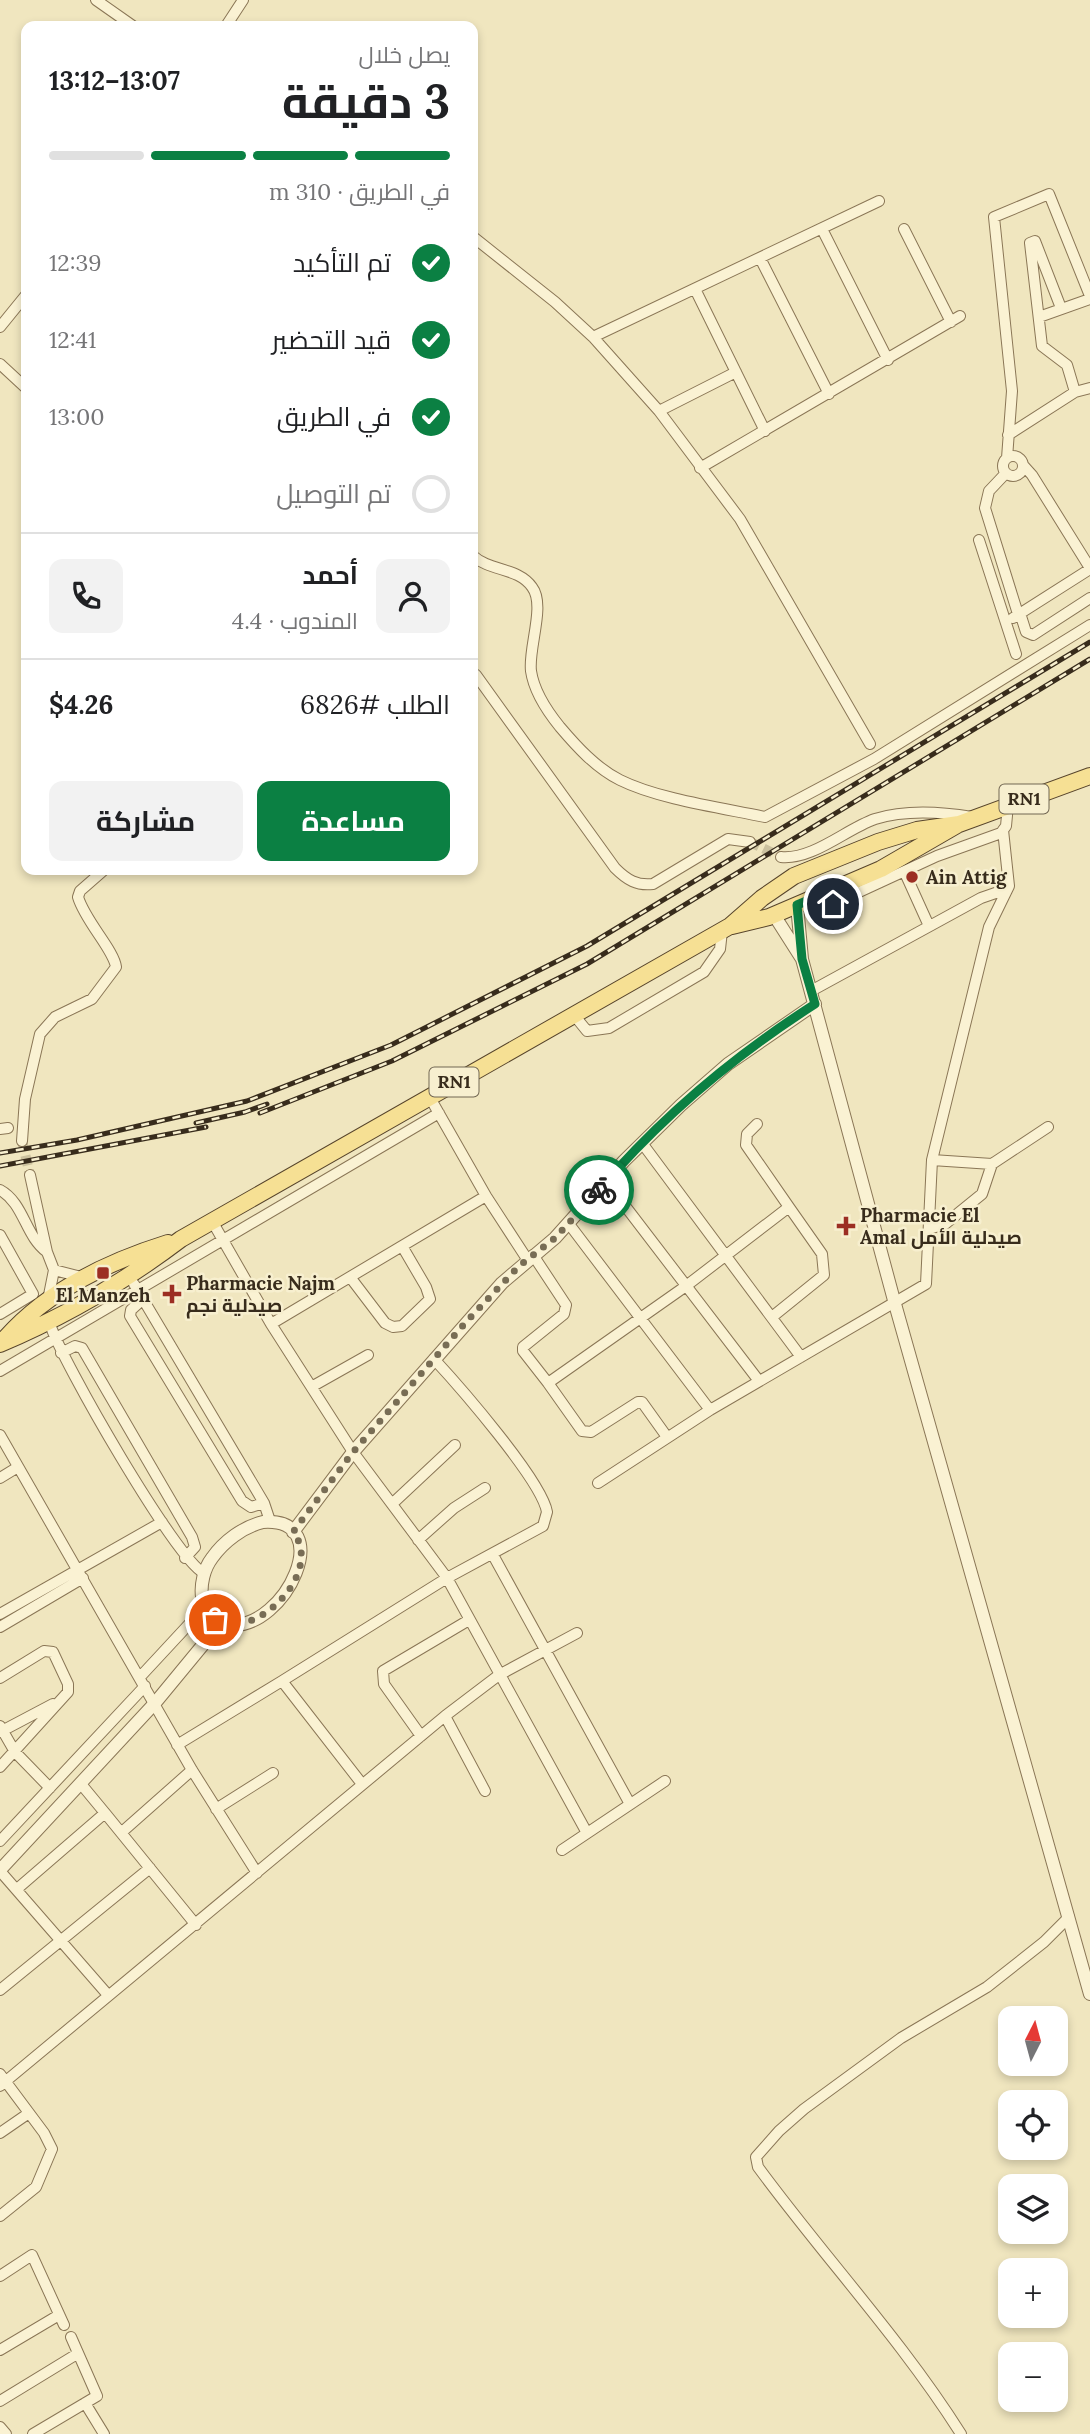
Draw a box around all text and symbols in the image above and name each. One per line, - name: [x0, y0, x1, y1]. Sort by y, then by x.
- text: يصل خلال: [359, 40, 450, 69]
- text: 13:07–13:12: [49, 64, 180, 97]
- text: 3 دقيقة: [282, 72, 450, 131]
- text: في الطريق · 310 m: [269, 177, 450, 206]
- icon: check: [412, 244, 450, 282]
- text: تم التأكيد: [293, 246, 391, 279]
- text: 12:39: [49, 248, 102, 277]
- icon: check: [412, 321, 450, 359]
- text: قيد التحضير: [272, 323, 391, 356]
- text: 12:41: [49, 325, 96, 354]
- icon: check: [412, 398, 450, 436]
- text: في الطريق: [277, 400, 391, 433]
- text: 13:00: [49, 402, 105, 431]
- text: تم التوصيل: [276, 477, 391, 510]
- text: أحمد: [302, 558, 358, 591]
- button: phone: [49, 559, 123, 633]
- button: person: [376, 559, 450, 633]
- text: المندوب · 4.4: [232, 606, 358, 635]
- text: $4.26: [49, 688, 113, 721]
- text: الطلب #6826: [300, 688, 450, 721]
- button: مشاركة: [49, 781, 243, 861]
- button: مساعدة: [257, 781, 450, 861]
- road number: RN1: [1000, 784, 1048, 814]
- place label: Ain Attig: [926, 865, 1008, 889]
- marker: Ain Attig: [904, 869, 920, 885]
- pin: [803, 874, 863, 934]
- icon: home: [814, 885, 852, 923]
- road number: RN1: [430, 1068, 478, 1097]
- courier: [564, 1155, 634, 1225]
- icon: bike: [580, 1171, 618, 1209]
- place label: Pharmacie El Amal صيدلية الأمل: [860, 1203, 1022, 1249]
- marker: Pharmacie El Amal صيدلية الأمل: [838, 1218, 854, 1234]
- marker: El Manzeh: [95, 1265, 111, 1281]
- place label: Pharmacie Najm صيدلية نجم: [186, 1271, 335, 1319]
- place label: El Manzeh: [56, 1283, 151, 1307]
- marker: Pharmacie Najm صيدلية نجم: [164, 1286, 180, 1302]
- pin: [185, 1590, 245, 1650]
- icon: bag: [196, 1601, 234, 1639]
- north arrow: [998, 2006, 1068, 2076]
- map controls: [998, 2006, 1068, 2412]
- button: locate: [998, 2090, 1068, 2160]
- button: layers: [998, 2174, 1068, 2244]
- button: +: [998, 2258, 1068, 2328]
- button: −: [998, 2342, 1068, 2412]

